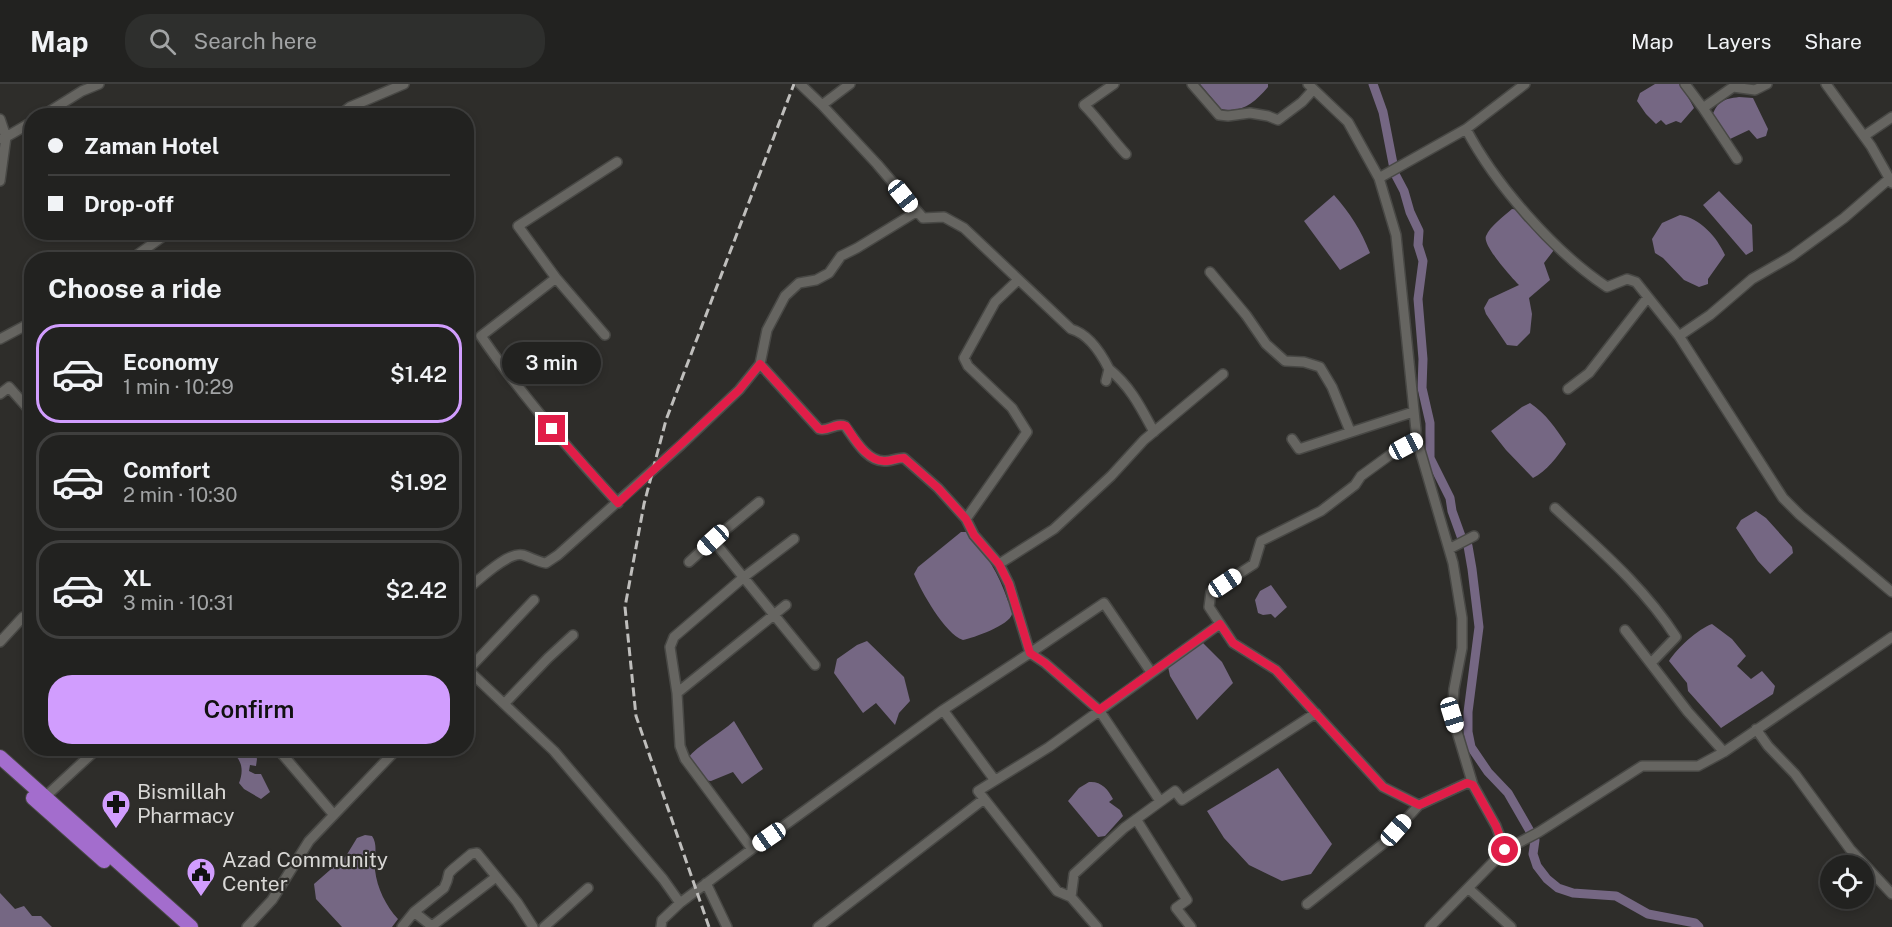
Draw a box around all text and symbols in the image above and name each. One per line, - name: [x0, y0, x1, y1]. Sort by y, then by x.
- search box: [125, 14, 545, 68]
- text: Map: [30, 25, 89, 58]
- icon: search: [146, 25, 179, 58]
- text: Search here: [194, 28, 317, 54]
- text: Map: [1631, 29, 1674, 54]
- text: Layers: [1707, 29, 1771, 54]
- text: Share: [1804, 29, 1862, 54]
- text: Zaman Hotel: [84, 133, 219, 159]
- car: [885, 176, 921, 216]
- text: Drop-off: [84, 191, 174, 217]
- text: Choose a ride: [48, 272, 222, 304]
- callout: 3 min: [502, 342, 602, 384]
- icon: car: [51, 347, 105, 401]
- text: Economy: [123, 349, 219, 375]
- text: 3 min: [525, 351, 578, 375]
- text: $1.42: [390, 361, 447, 387]
- text: 1 min · 10:29: [123, 375, 234, 399]
- route end: [538, 415, 565, 442]
- car: [1386, 430, 1426, 462]
- icon: car: [51, 455, 105, 509]
- text: Comfort: [123, 457, 210, 483]
- text: $1.92: [390, 469, 447, 495]
- text: 2 min · 10:30: [123, 483, 237, 507]
- car: [694, 521, 732, 559]
- icon: car: [51, 563, 105, 617]
- text: XL: [123, 565, 151, 591]
- car: [1205, 565, 1245, 601]
- text: $2.42: [386, 577, 447, 603]
- text: 3 min · 10:31: [123, 591, 234, 615]
- button: Confirm: [48, 675, 450, 744]
- car: [1438, 695, 1466, 735]
- place label: Bismillah Pharmacy: [137, 779, 235, 828]
- pharmacy icon: Bismillah Pharmacy: [100, 788, 132, 830]
- car: [1377, 811, 1415, 849]
- car: [749, 819, 789, 855]
- route start: [1491, 836, 1518, 863]
- place label: Azad Community Center: [222, 847, 388, 896]
- map controls: [1820, 855, 1874, 909]
- button: locate: [1820, 855, 1874, 909]
- public building icon: Azad Community Center: [185, 856, 217, 898]

